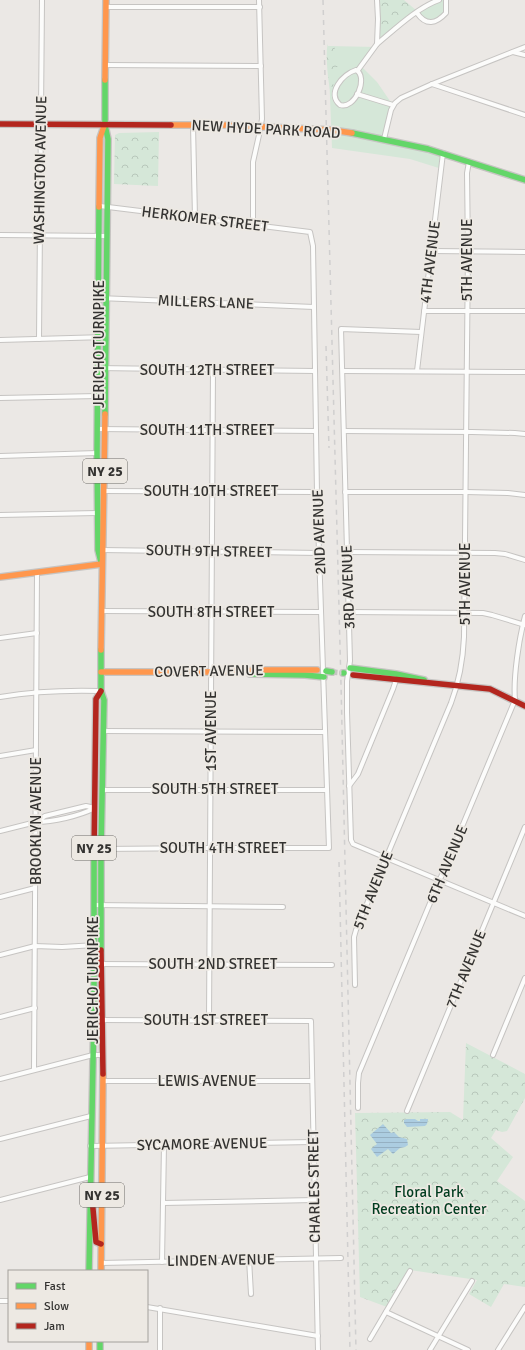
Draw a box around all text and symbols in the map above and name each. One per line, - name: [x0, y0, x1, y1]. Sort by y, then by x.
- street label: WASHINGTON AVENUE: [30, 95, 50, 245]
- street label: NEW HYDE PARK ROAD: [191, 116, 341, 142]
- street label: HERKOMER STREET: [140, 202, 270, 236]
- street label: 5TH AVENUE: [458, 218, 476, 302]
- street label: 4TH AVENUE: [416, 220, 444, 304]
- street label: JERICHO TURNPIKE: [90, 280, 108, 408]
- street label: MILLERS LANE: [157, 291, 255, 313]
- street label: SOUTH 12TH STREET: [140, 361, 275, 379]
- street label: SOUTH 11TH STREET: [140, 421, 275, 439]
- road number: NY 25: [83, 459, 127, 483]
- street label: SOUTH 10TH STREET: [144, 482, 279, 500]
- street label: 2ND AVENUE: [309, 489, 329, 575]
- street label: SOUTH 9TH STREET: [146, 541, 273, 561]
- street label: 5TH AVENUE: [456, 542, 474, 626]
- street label: 3RD AVENUE: [338, 545, 358, 629]
- street label: SOUTH 8TH STREET: [148, 603, 275, 621]
- street label: COVERT AVENUE: [154, 661, 264, 681]
- street label: 1ST AVENUE: [202, 691, 220, 771]
- street label: BROOKLYN AVENUE: [27, 757, 45, 885]
- street label: SOUTH 5TH STREET: [152, 780, 279, 798]
- street label: 6TH AVENUE: [422, 822, 472, 906]
- road number: NY 25: [72, 836, 116, 860]
- street label: SOUTH 4TH STREET: [160, 839, 287, 857]
- street label: 5TH AVENUE: [349, 848, 397, 932]
- street label: JERICHO TURNPIKE: [84, 916, 102, 1044]
- street label: 7TH AVENUE: [442, 927, 490, 1011]
- street label: SOUTH 2ND STREET: [149, 955, 278, 973]
- street label: SOUTH 1ST STREET: [144, 1011, 269, 1029]
- street label: LEWIS AVENUE: [157, 1072, 257, 1090]
- street label: CHARLES STREET: [304, 1128, 324, 1243]
- street label: SYCAMORE AVENUE: [136, 1134, 268, 1154]
- road number: NY 25: [80, 1183, 124, 1207]
- park label: Floral Park Recreation Center: [371, 1183, 487, 1218]
- street label: LINDEN AVENUE: [167, 1250, 275, 1270]
- legend: [8, 1270, 148, 1342]
- text: Fast: [44, 1279, 65, 1294]
- text: Slow: [44, 1299, 69, 1314]
- text: Jam: [44, 1319, 65, 1334]

